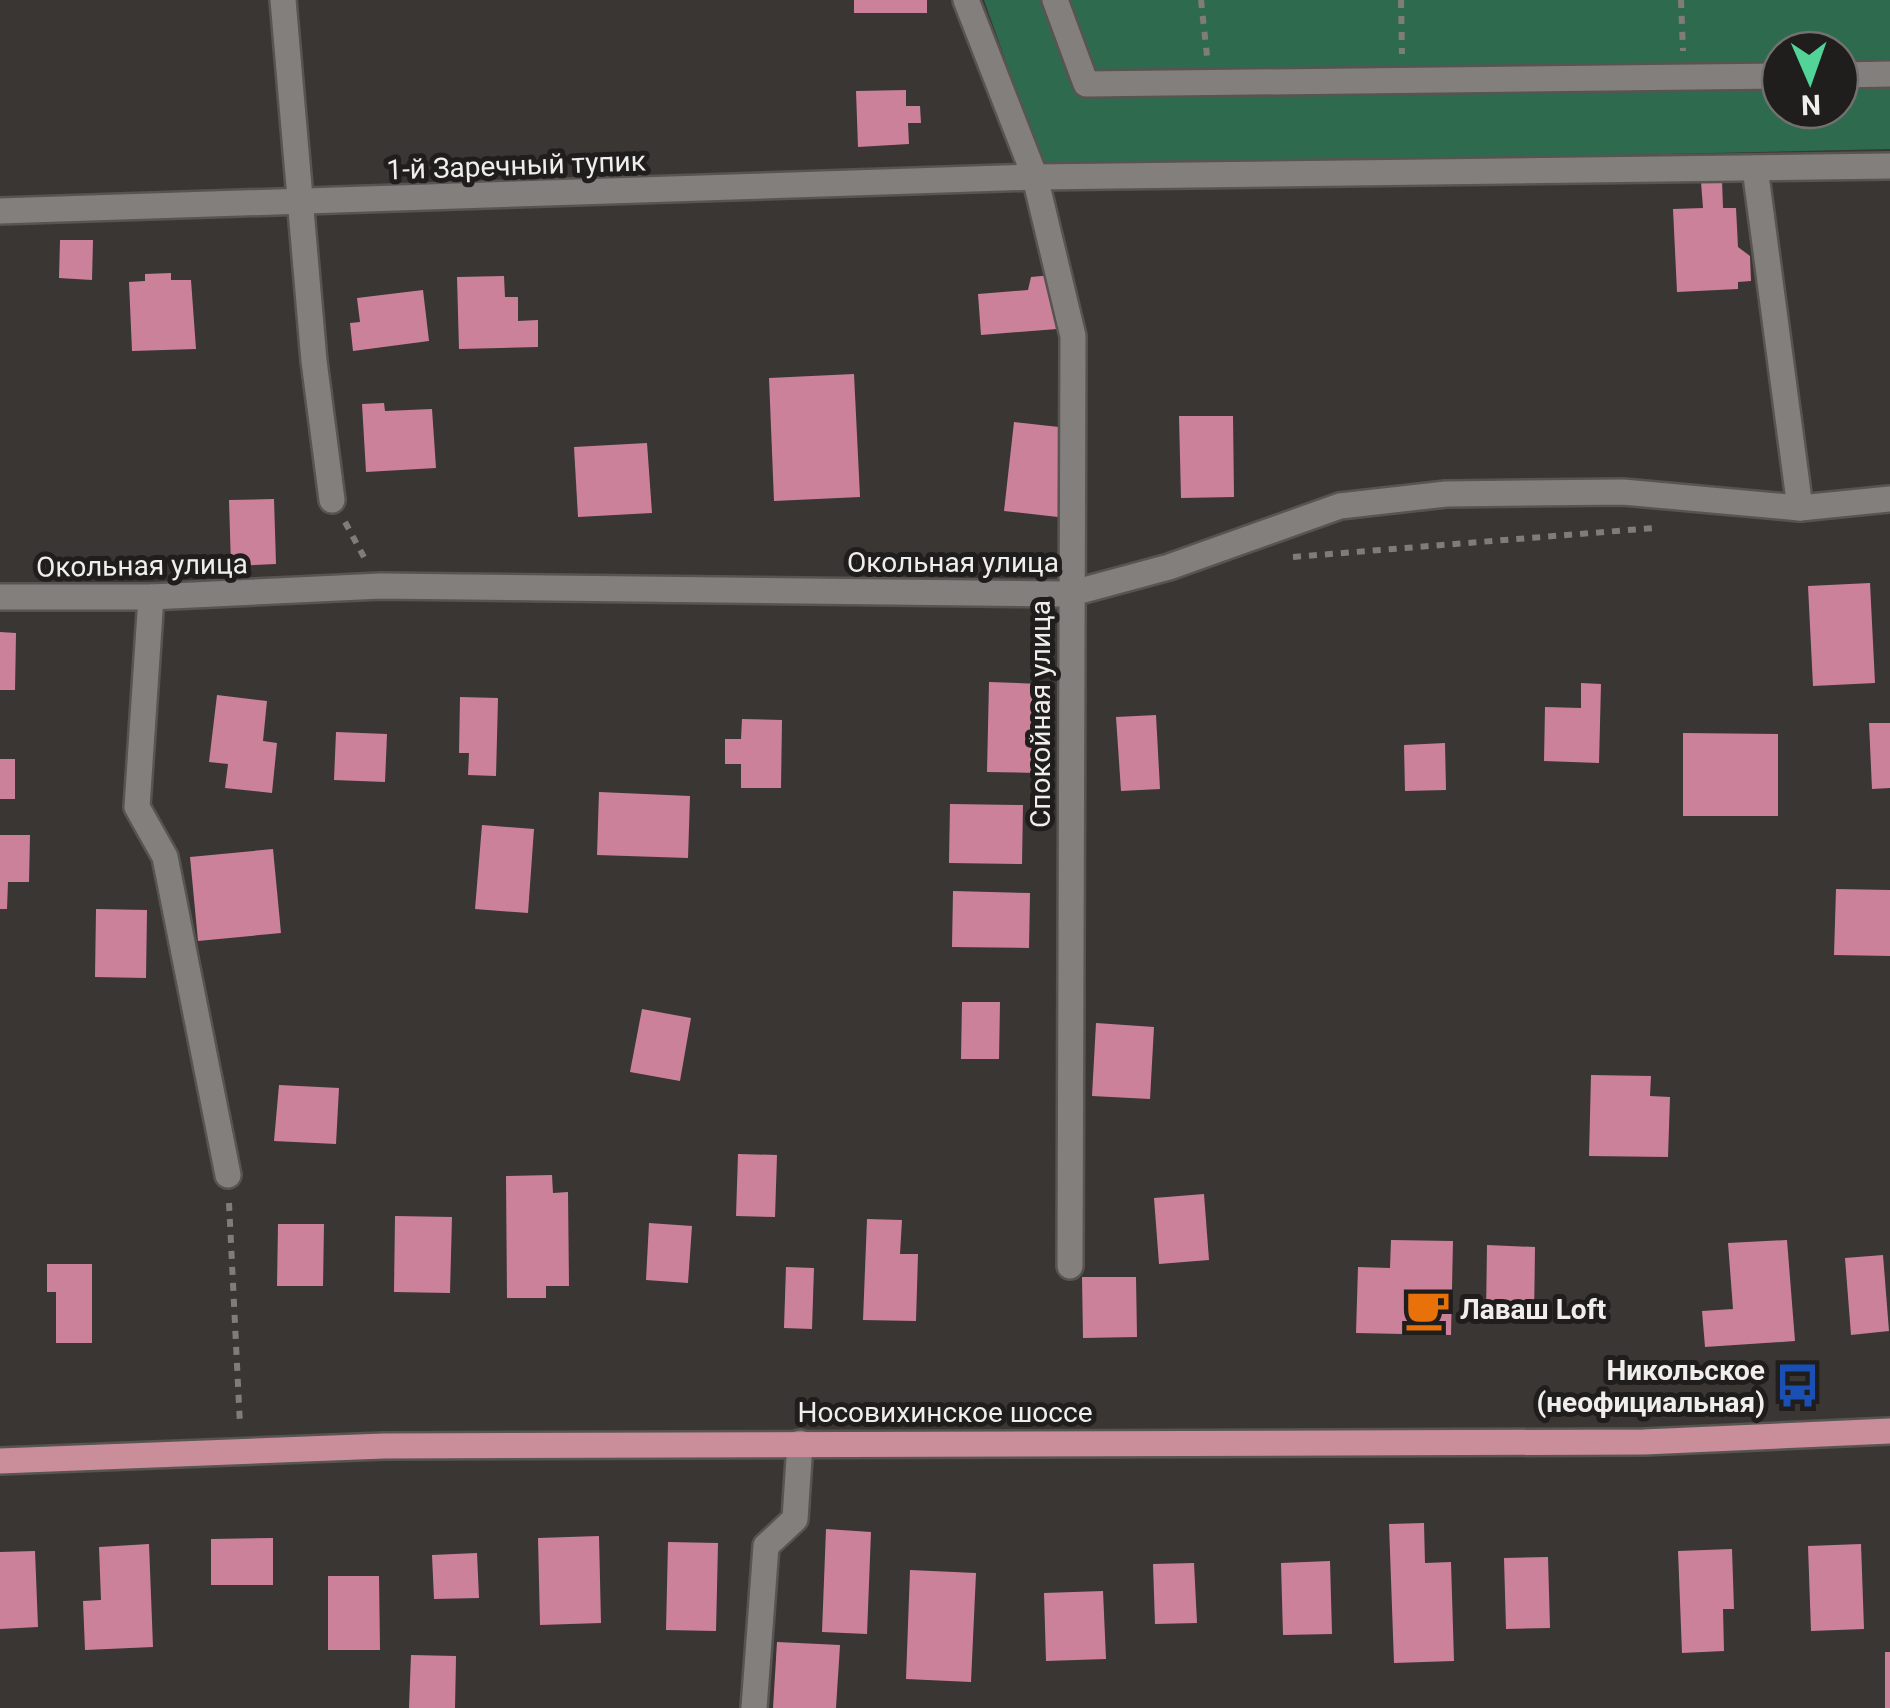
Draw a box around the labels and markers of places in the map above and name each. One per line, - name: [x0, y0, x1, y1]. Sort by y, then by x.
- cafe icon: Лаваш Loft: [1403, 1285, 1451, 1333]
- place label: Лаваш Loft: [1460, 1293, 1606, 1326]
- place label: Никольское (неофициальная): [1536, 1354, 1765, 1419]
- bus stop icon: Никольское (неофициальная): [1774, 1362, 1822, 1410]

